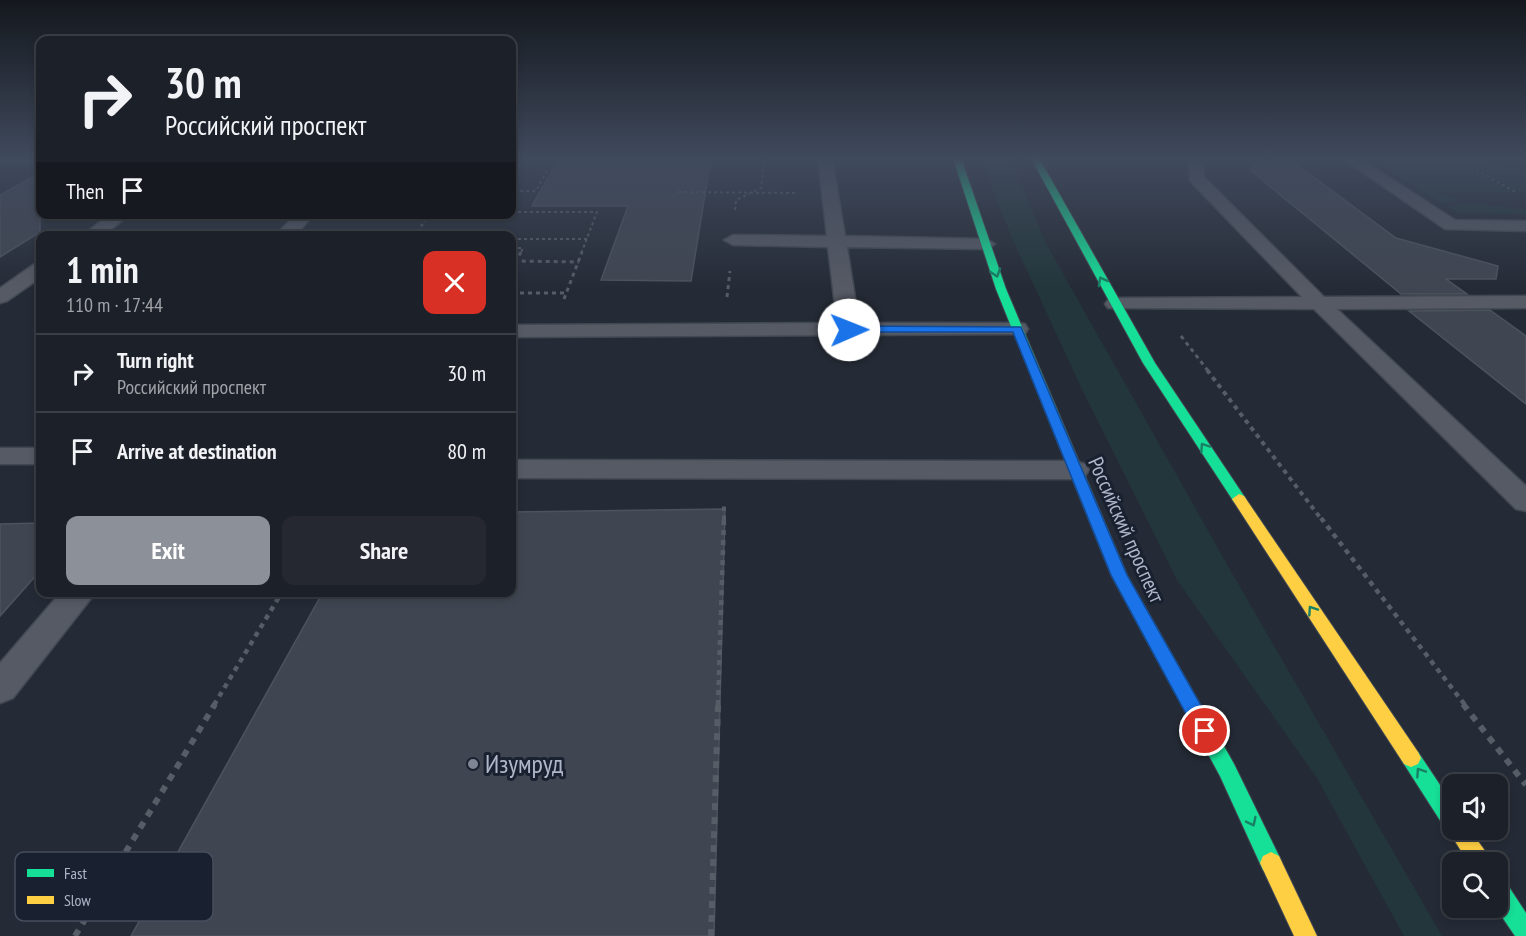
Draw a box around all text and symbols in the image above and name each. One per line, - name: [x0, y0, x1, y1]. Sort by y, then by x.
- text: 30 m: [165, 55, 242, 110]
- icon: right: [66, 60, 144, 138]
- text: Российский проспект: [165, 108, 367, 142]
- icon: arrive: [116, 174, 149, 207]
- text: Then: [66, 177, 104, 205]
- text: 1 min: [66, 246, 139, 293]
- button: close: [423, 251, 486, 314]
- one-way arrow: [988, 267, 1001, 278]
- one-way arrow: [1098, 277, 1109, 287]
- text: 110 m · 17:44: [66, 292, 163, 318]
- position arrow: [817, 298, 881, 362]
- text: Turn right: [117, 346, 194, 374]
- icon: right: [66, 357, 99, 390]
- text: 30 m: [447, 359, 486, 387]
- text: Российский проспект: [117, 374, 266, 400]
- icon: arrive: [66, 435, 99, 468]
- text: Arrive at destination: [117, 437, 277, 465]
- text: 80 m: [447, 437, 486, 465]
- one-way arrow: [1200, 443, 1211, 454]
- street label: Российский проспект: [1082, 453, 1171, 607]
- button: Exit: [66, 516, 270, 585]
- button: Share: [282, 516, 486, 585]
- one-way arrow: [1308, 605, 1319, 616]
- pin: [1179, 705, 1230, 756]
- icon: arrive: [1188, 714, 1221, 747]
- place label: Изумруд: [485, 747, 564, 780]
- marker: Изумруд: [466, 757, 480, 771]
- one-way arrow: [1415, 768, 1427, 778]
- map controls: [1442, 774, 1508, 918]
- button: sound: [1442, 774, 1508, 840]
- one-way arrow: [1244, 816, 1256, 827]
- legend: [15, 852, 213, 921]
- button: search: [1442, 852, 1508, 918]
- text: Fast: [64, 863, 87, 883]
- text: Slow: [64, 890, 91, 910]

